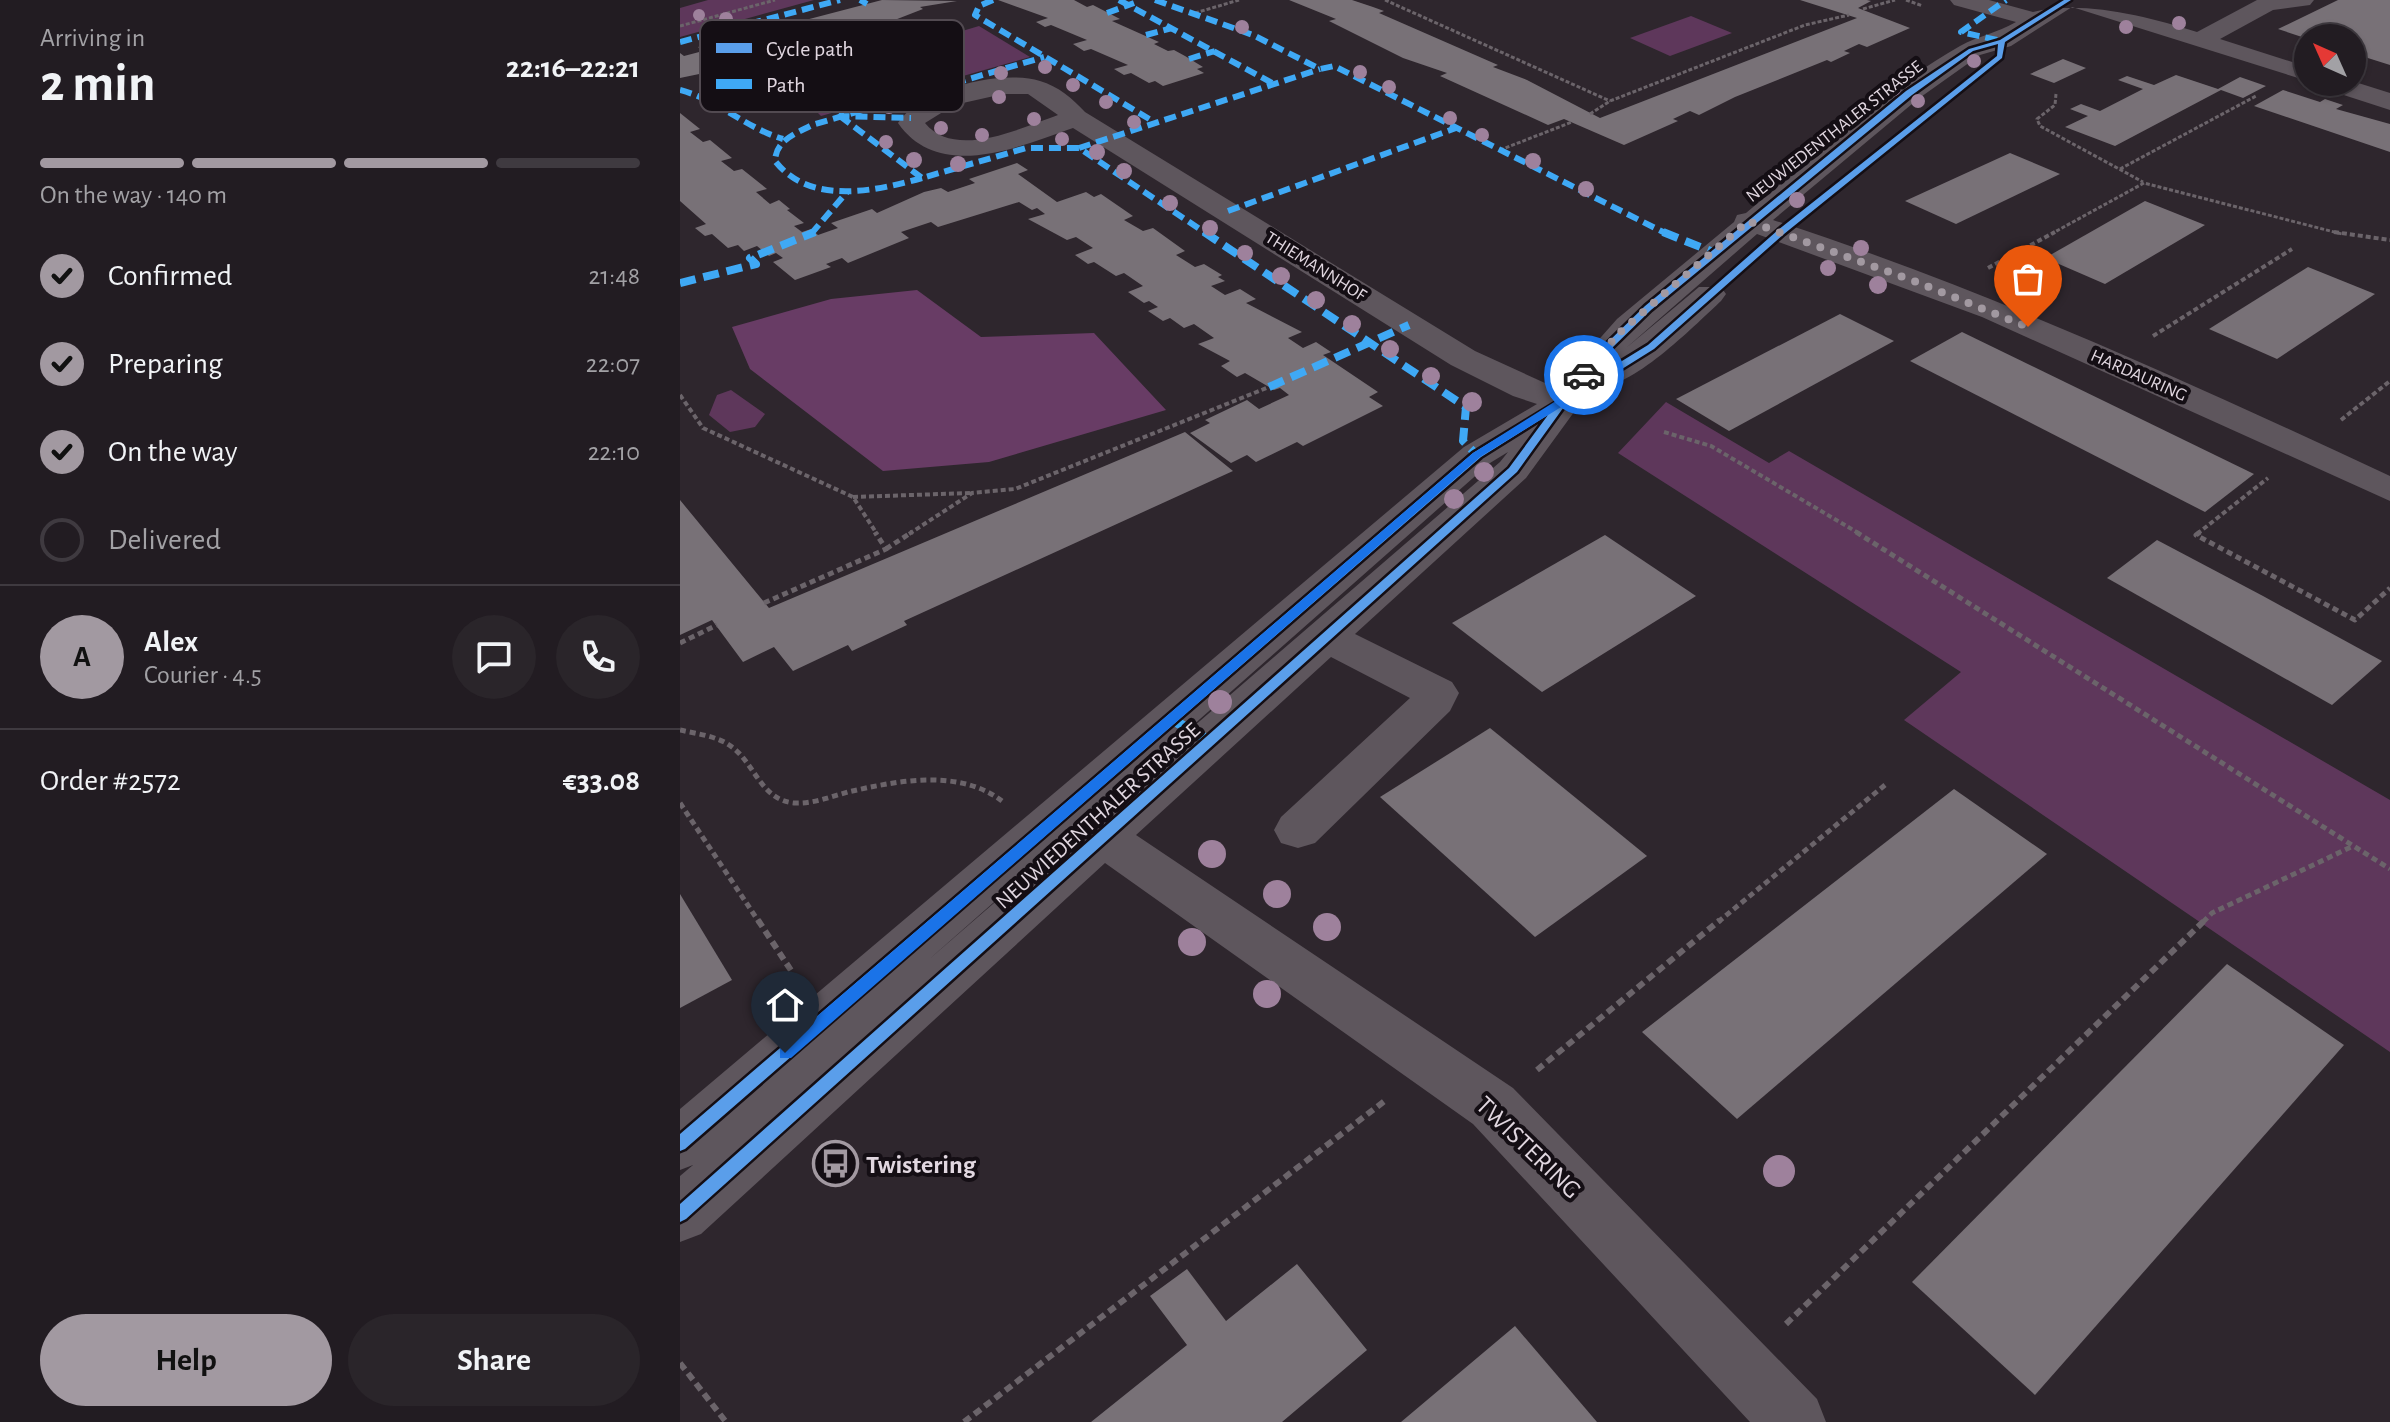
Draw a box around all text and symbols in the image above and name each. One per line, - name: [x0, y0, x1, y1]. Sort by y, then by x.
- legend: [700, 20, 964, 112]
- north arrow: [2294, 24, 2366, 96]
- map controls: [2294, 24, 2366, 96]
- text: Arriving in: [40, 25, 145, 51]
- text: Cycle path: [766, 38, 854, 60]
- text: 22:16–22:21: [506, 53, 640, 83]
- street label: NEUWIEDENTHALER STRASSE: [1743, 57, 1926, 206]
- text: 2 min: [40, 58, 155, 110]
- text: Path: [766, 74, 806, 96]
- text: On the way · 140 m: [40, 182, 227, 208]
- street label: THIEMANNHOF: [1262, 229, 1369, 305]
- pin: [1994, 245, 2062, 327]
- icon: check: [40, 254, 84, 298]
- icon: bag: [2006, 257, 2050, 301]
- text: Confirmed: [108, 261, 232, 291]
- text: 21:48: [588, 263, 640, 289]
- courier: [1544, 335, 1624, 415]
- icon: check: [40, 342, 84, 386]
- street label: HARDAURING: [2088, 347, 2189, 405]
- text: Preparing: [108, 349, 223, 379]
- text: 22:07: [586, 351, 640, 377]
- icon: car: [1562, 353, 1606, 397]
- icon: check: [40, 430, 84, 474]
- text: On the way: [108, 437, 237, 467]
- text: 22:10: [588, 439, 640, 465]
- text: Delivered: [108, 525, 221, 555]
- button: chat: [452, 615, 536, 699]
- button: phone: [556, 615, 640, 699]
- text: Alex: [144, 627, 198, 657]
- text: A: [73, 642, 91, 672]
- text: Courier · 4.5: [144, 662, 262, 688]
- street label: NEUWIEDENTHALER STRASSE: [991, 718, 1204, 913]
- text: Order #2572: [40, 766, 181, 796]
- text: €33.08: [563, 766, 640, 796]
- pin: [751, 971, 819, 1053]
- icon: home: [763, 983, 807, 1027]
- street label: TWISTERING: [1471, 1092, 1586, 1204]
- bus stop icon: Twistering: [811, 1140, 859, 1188]
- place label: Twistering: [866, 1152, 977, 1178]
- button: Help: [40, 1314, 332, 1406]
- button: Share: [348, 1314, 640, 1406]

